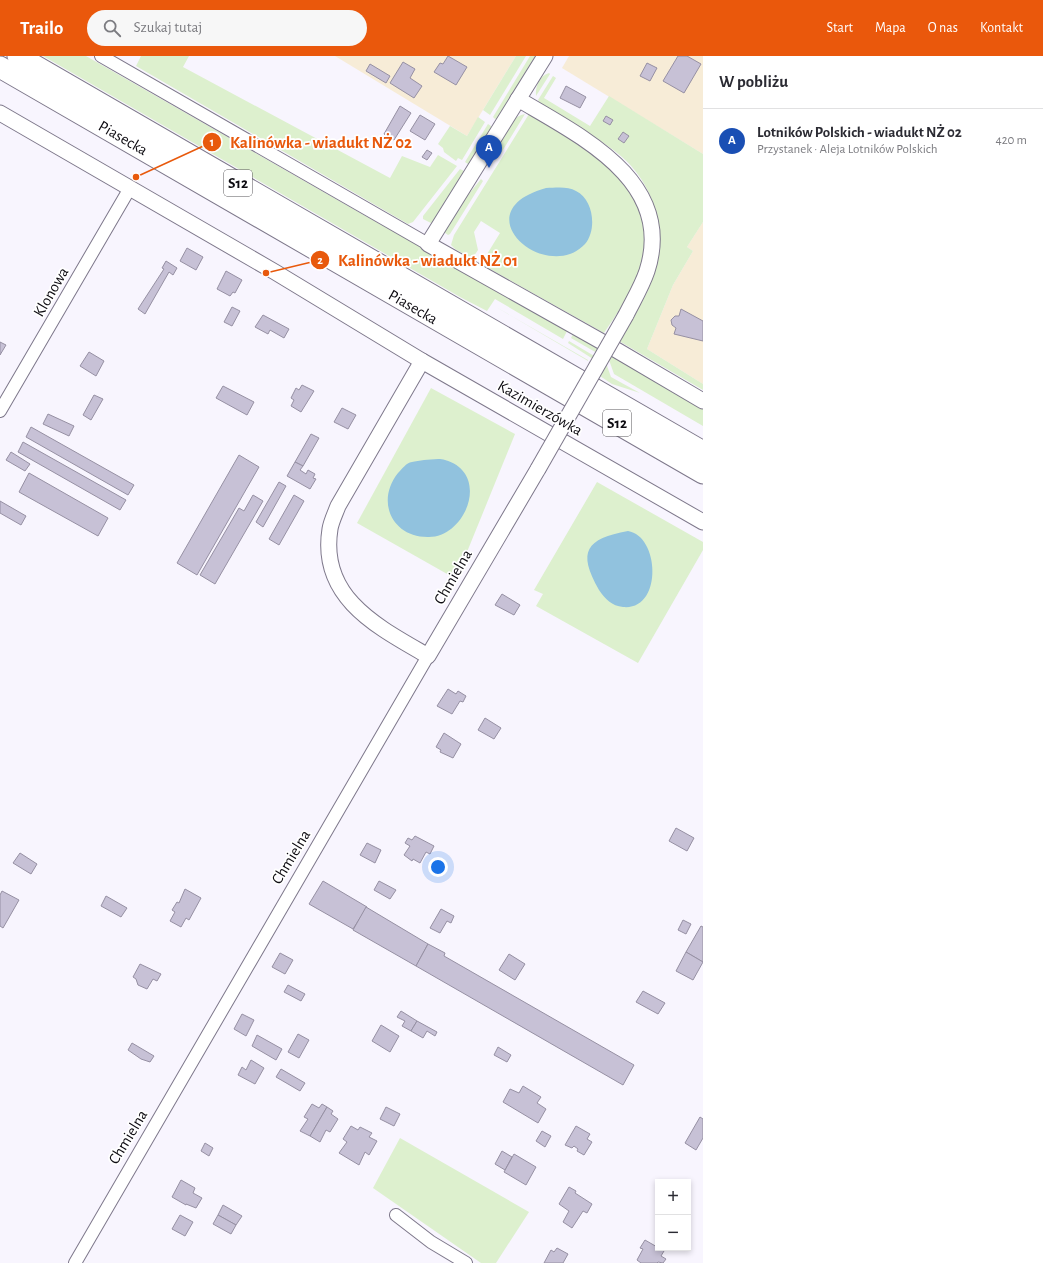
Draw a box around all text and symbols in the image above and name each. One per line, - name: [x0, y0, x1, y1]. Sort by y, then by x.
- search box: [87, 10, 367, 46]
- icon: search: [101, 17, 123, 39]
- text: Trailo: [20, 19, 63, 38]
- text: Szukaj tutaj: [133, 20, 202, 35]
- text: Start: [826, 21, 853, 35]
- text: Mapa: [875, 21, 906, 35]
- text: O nas: [928, 21, 958, 35]
- text: Kontakt: [980, 21, 1023, 35]
- text: W pobliżu: [719, 73, 788, 90]
- street label: Piasecka: [96, 118, 150, 158]
- text: Lotników Polskich - wiadukt NŻ 02: [757, 125, 962, 140]
- callout: Kalinówka - wiadukt NŻ 02: [202, 127, 420, 156]
- text: Kalinówka - wiadukt NŻ 02: [230, 133, 412, 151]
- text: A: [728, 134, 736, 147]
- text: 420 m: [995, 134, 1027, 147]
- pin: A: [476, 135, 502, 168]
- text: 1: [210, 136, 214, 148]
- text: Przystanek · Aleja Lotników Polskich: [757, 143, 938, 156]
- road number: S12: [224, 170, 252, 196]
- callout: Kalinówka - wiadukt NŻ 01: [310, 246, 526, 275]
- text: Kalinówka - wiadukt NŻ 01: [338, 251, 518, 269]
- text: 2: [317, 254, 323, 266]
- street label: Klonowa: [31, 265, 71, 319]
- street label: Piasecka: [386, 287, 440, 327]
- street label: Kazimierzówka: [495, 377, 585, 439]
- road number: S12: [603, 410, 631, 436]
- street label: Chmielna: [431, 547, 475, 607]
- street label: Chmielna: [269, 827, 313, 887]
- your location: [428, 857, 448, 877]
- street label: Chmielna: [106, 1107, 150, 1167]
- map controls: [655, 1179, 691, 1251]
- button: +: [655, 1179, 691, 1215]
- button: −: [655, 1215, 691, 1251]

